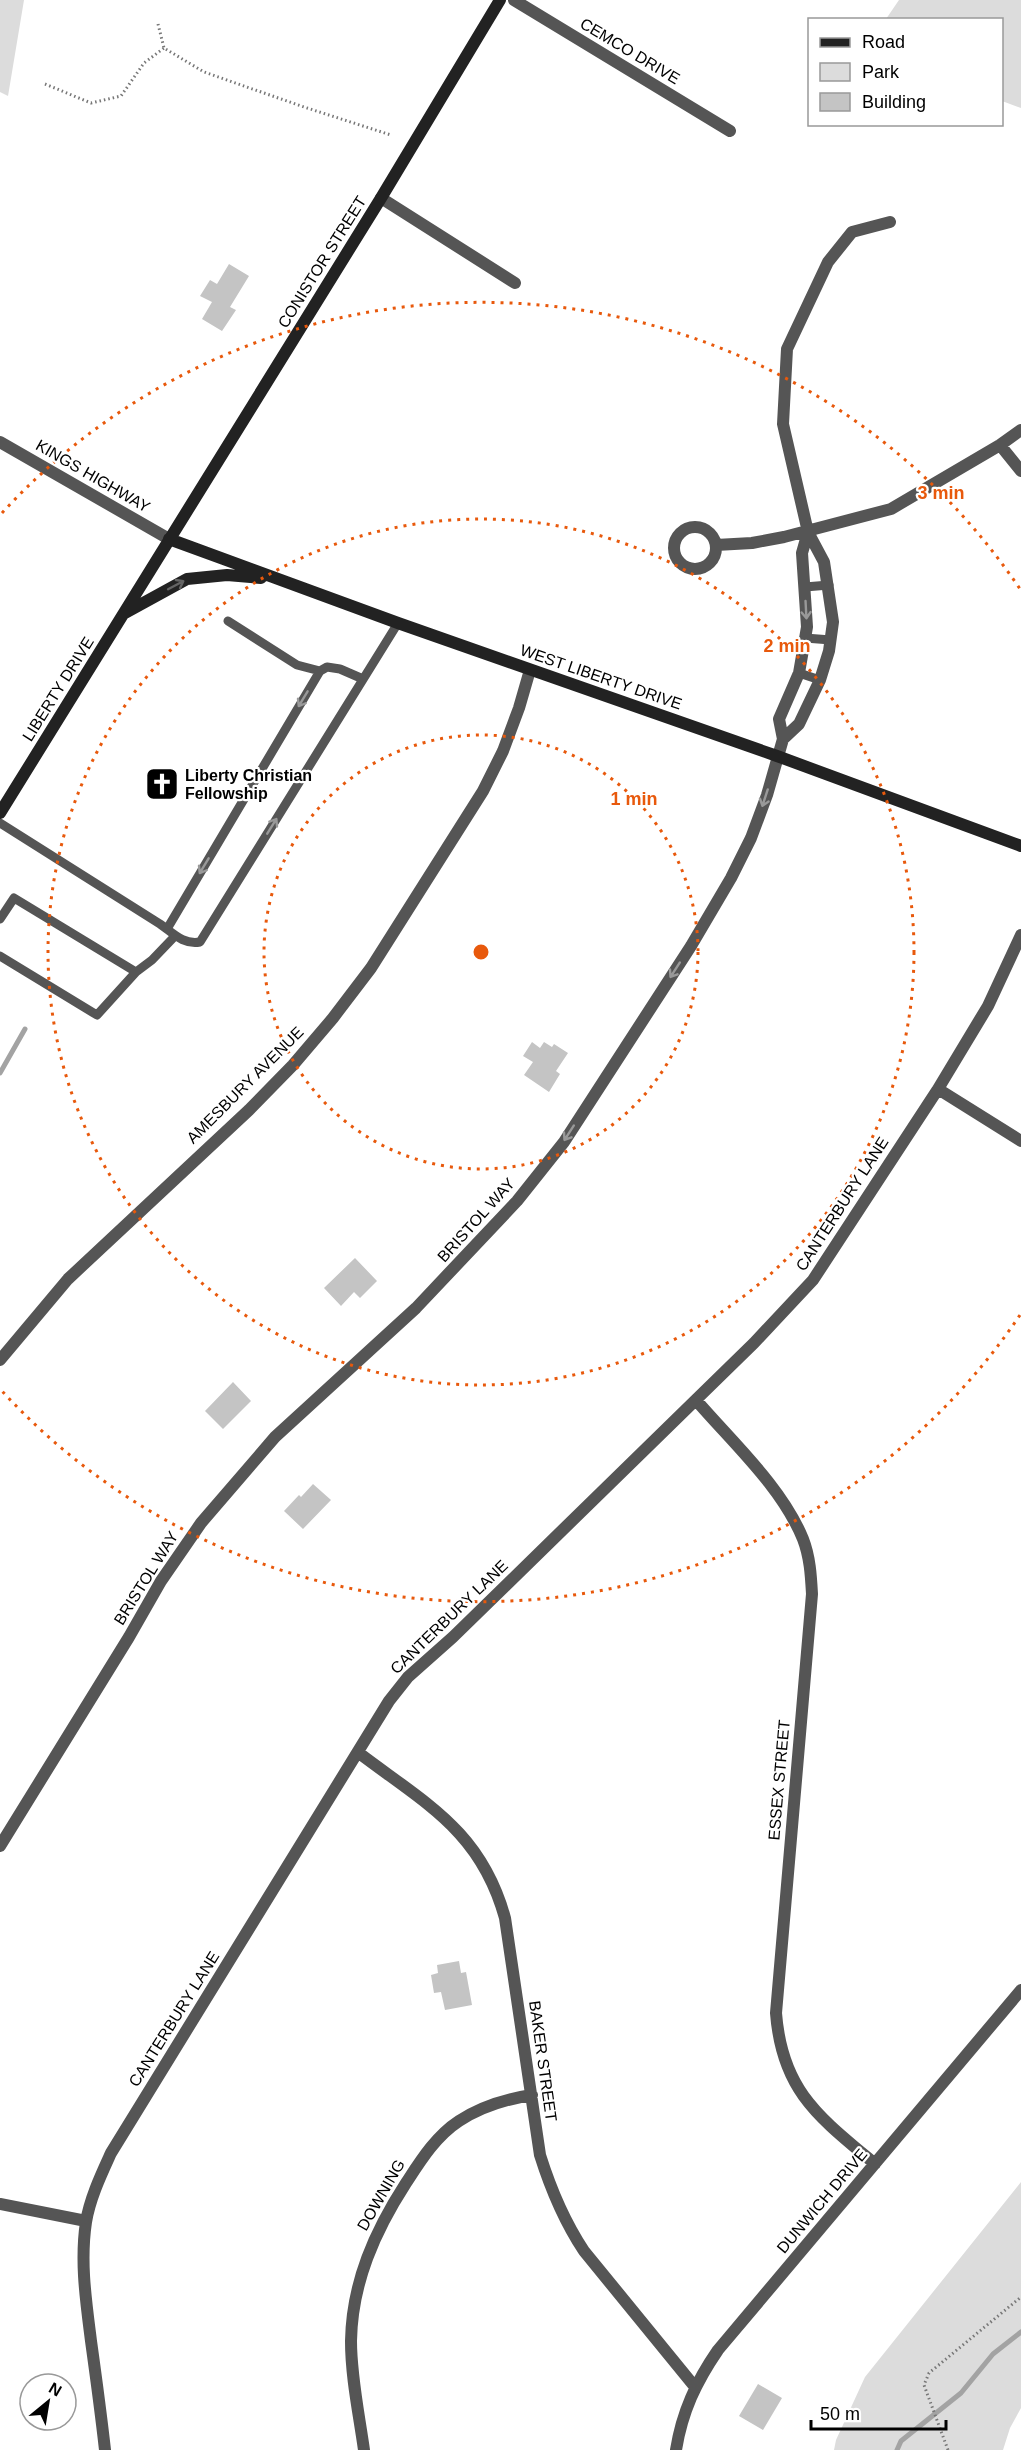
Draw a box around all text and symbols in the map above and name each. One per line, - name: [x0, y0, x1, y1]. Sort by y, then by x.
- street label: CEMCO DRIVE: [577, 15, 683, 87]
- legend: [808, 18, 1003, 126]
- text: Road: [862, 32, 905, 52]
- text: Park: [862, 62, 900, 82]
- text: Building: [862, 92, 926, 112]
- street label: CONISTOR STREET: [275, 193, 370, 331]
- street label: KINGS HIGHWAY: [33, 436, 153, 516]
- text: 3 min: [917, 483, 965, 503]
- one-way arrow: [166, 579, 184, 590]
- one-way arrow: [801, 600, 812, 620]
- street label: LIBERTY DRIVE: [19, 634, 97, 744]
- text: 2 min: [763, 636, 811, 656]
- street label: WEST LIBERTY DRIVE: [518, 641, 684, 713]
- one-way arrow: [297, 690, 309, 707]
- church icon: Liberty Christian Fellowship: [144, 766, 180, 802]
- place label: Liberty Christian Fellowship: [185, 767, 312, 802]
- one-way arrow: [759, 788, 770, 807]
- text: 1 min: [610, 789, 658, 809]
- one-way arrow: [266, 818, 278, 835]
- one-way arrow: [197, 857, 209, 874]
- centre of rings: [471, 942, 491, 962]
- one-way arrow: [669, 961, 681, 978]
- street label: AMESBURY AVENUE: [183, 1023, 307, 1147]
- one-way arrow: [563, 1125, 576, 1142]
- street label: CANTERBURY LANE: [792, 1134, 892, 1274]
- street label: BRISTOL WAY: [434, 1174, 518, 1265]
- street label: BRISTOL WAY: [111, 1528, 182, 1628]
- street label: CANTERBURY LANE: [387, 1557, 511, 1677]
- street label: ESSEX STREET: [765, 1719, 793, 1841]
- street label: CANTERBURY LANE: [125, 1948, 223, 2090]
- street label: BAKER STREET: [526, 2000, 560, 2123]
- street label: DUNWICH DRIVE: [773, 2145, 871, 2257]
- street label: DOWNING: [354, 2156, 408, 2234]
- north arrow: [18, 2372, 78, 2432]
- text: N: [46, 2379, 65, 2400]
- scale bar: [811, 2393, 946, 2431]
- text: 50 m: [820, 2404, 860, 2424]

